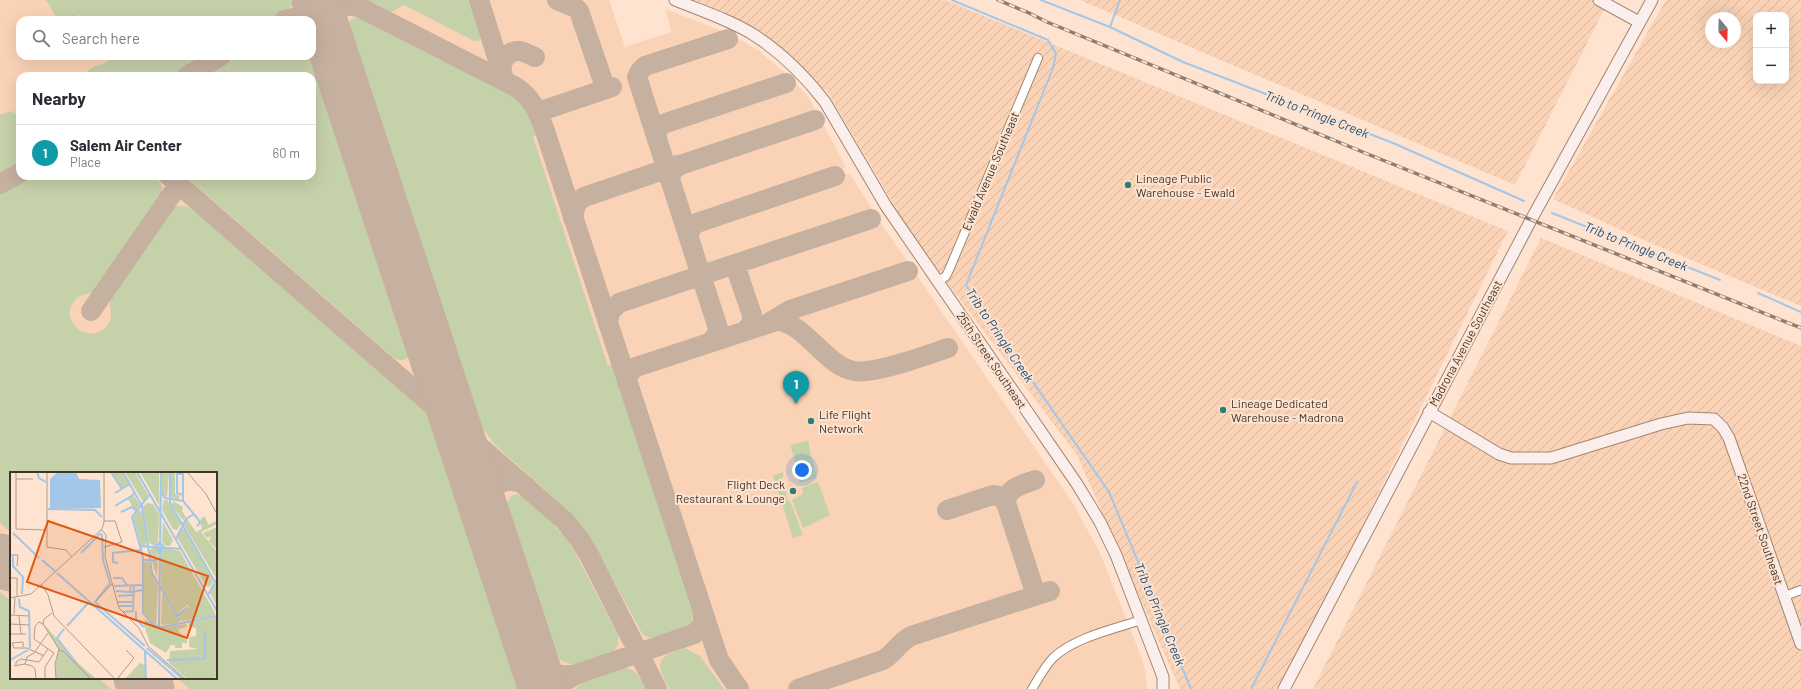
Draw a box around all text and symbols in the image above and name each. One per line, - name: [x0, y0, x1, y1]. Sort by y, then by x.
- north arrow: [1705, 12, 1741, 48]
- map controls: [1753, 12, 1789, 84]
- button: +: [1753, 12, 1789, 48]
- search box: [16, 16, 316, 60]
- icon: search: [30, 27, 52, 49]
- text: Search here: [62, 29, 140, 47]
- button: −: [1753, 48, 1789, 84]
- water label: Trib to Pringle Creek: [1263, 87, 1372, 141]
- text: Nearby: [32, 88, 86, 108]
- street label: Ewald Avenue Southeast: [959, 110, 1021, 232]
- text: Salem Air Center: [70, 136, 182, 154]
- text: 1: [43, 145, 47, 161]
- text: 60 m: [273, 145, 300, 161]
- text: Place: [70, 154, 101, 170]
- place label: Lineage Public Warehouse - Ewald: [1136, 171, 1235, 199]
- marker: Lineage Public Warehouse - Ewald: [1123, 180, 1133, 190]
- water label: Trib to Pringle Creek: [1582, 218, 1691, 274]
- street label: Madrona Avenue Southeast: [1426, 277, 1504, 409]
- water label: Trib to Pringle Creek: [962, 285, 1038, 386]
- street label: 25th Street Southeast: [954, 309, 1030, 411]
- pin: 1: [783, 371, 809, 404]
- place label: Lineage Dedicated Warehouse - Madrona: [1231, 396, 1344, 424]
- marker: Lineage Dedicated Warehouse - Madrona: [1218, 405, 1228, 415]
- place label: Life Flight Network: [819, 407, 871, 435]
- marker: Life Flight Network: [806, 416, 816, 426]
- your location: [792, 460, 812, 480]
- inset map: [10, 472, 217, 679]
- street label: 22nd Street Southeast: [1735, 472, 1787, 586]
- place label: Flight Deck Restaurant & Lounge: [676, 477, 785, 505]
- marker: Flight Deck Restaurant & Lounge: [788, 486, 798, 496]
- water label: Trib to Pringle Creek: [1131, 560, 1189, 669]

